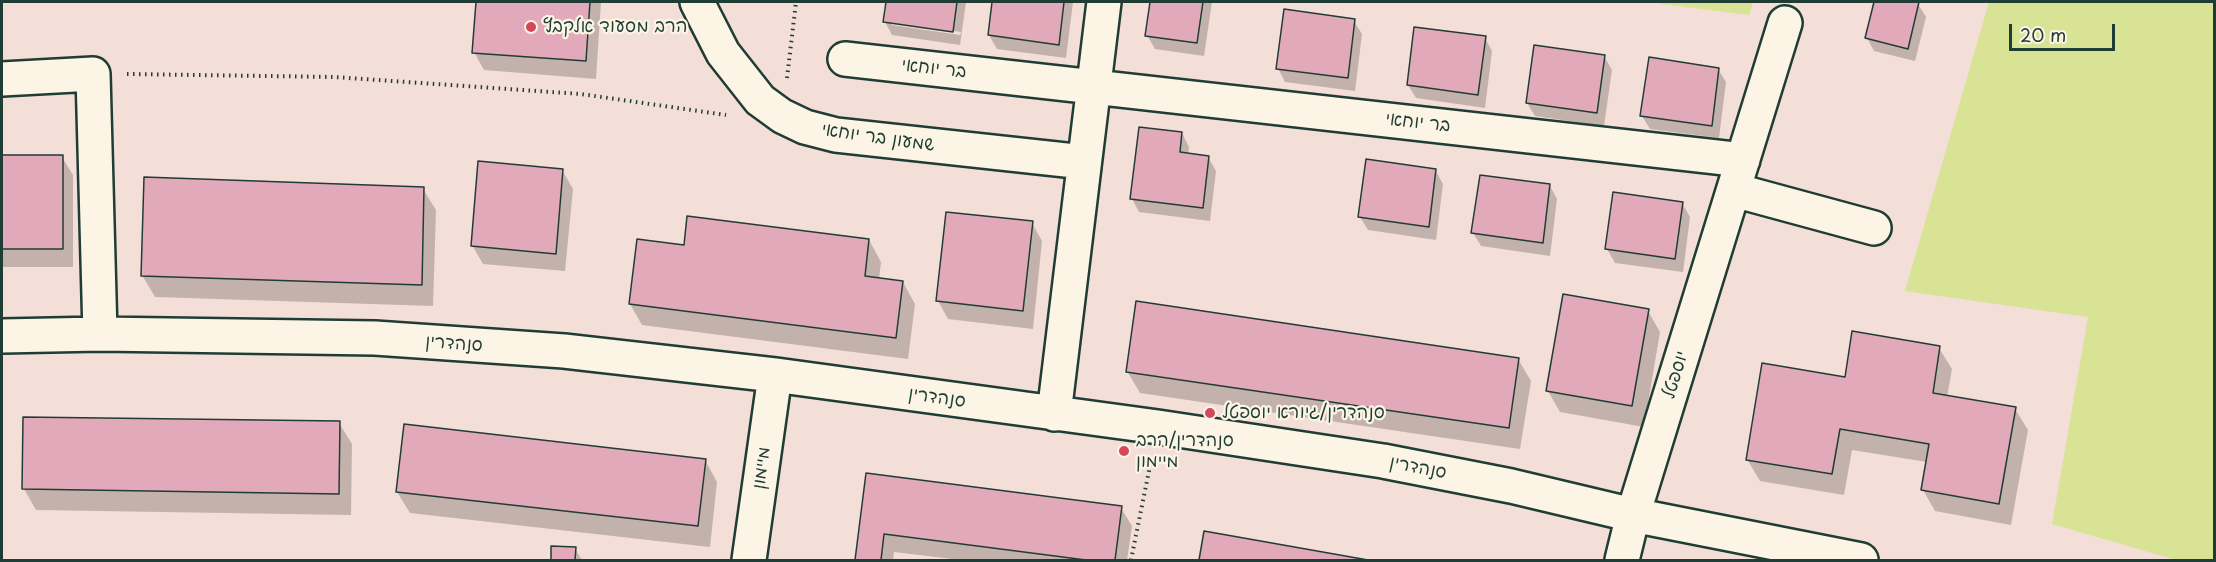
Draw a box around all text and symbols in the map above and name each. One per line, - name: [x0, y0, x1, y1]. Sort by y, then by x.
- scale bar: [2012, 12, 2118, 50]
- place label: הרב מסעוד אלקבץ: [543, 16, 687, 38]
- marker: הרב מסעוד אלקבץ: [524, 20, 538, 34]
- text: 20 m: [2020, 21, 2066, 48]
- street label: בר יוחאי: [900, 55, 968, 83]
- street label: בר יוחאי: [1384, 109, 1452, 137]
- street label: שמעון בר יוחאי: [820, 119, 936, 157]
- street label: סנהדרין: [425, 331, 483, 357]
- street label: יוספטל: [1659, 348, 1693, 402]
- street label: סנהדרין: [907, 383, 967, 413]
- place label: סנהדרין/גיורא יוספטל: [1222, 402, 1385, 424]
- marker: סנהדרין/גיורא יוספטל: [1203, 406, 1217, 420]
- place label: סנהדרין/הרב מיימון: [1136, 430, 1234, 472]
- marker: סנהדרין/הרב מיימון: [1117, 444, 1131, 458]
- street label: מיימון: [748, 446, 776, 490]
- street label: סנהדרין: [1388, 452, 1448, 484]

